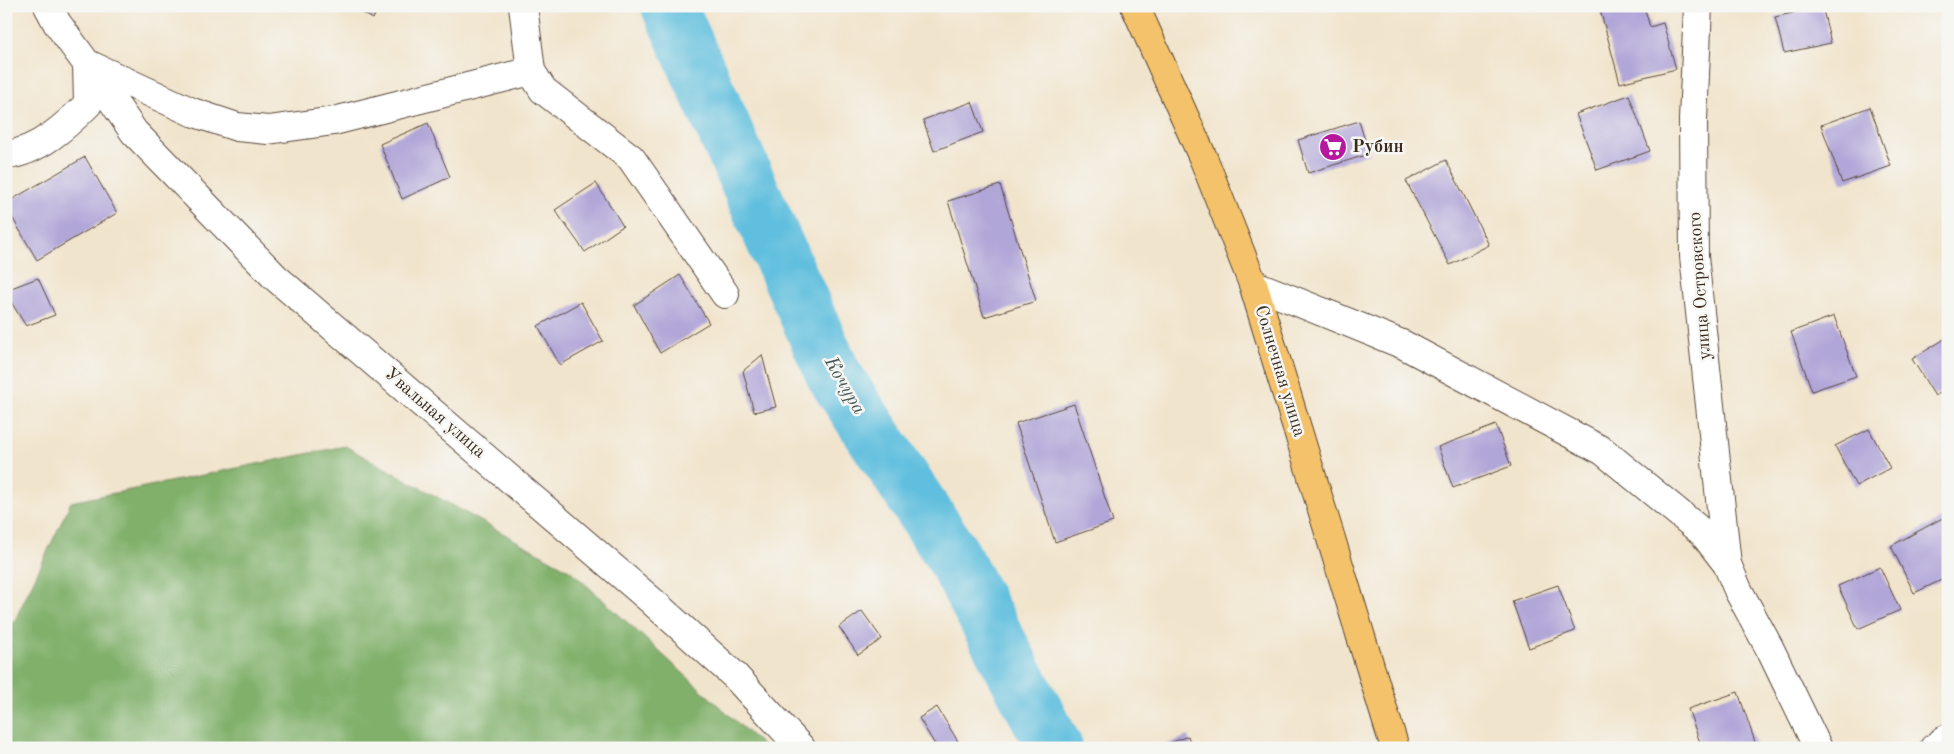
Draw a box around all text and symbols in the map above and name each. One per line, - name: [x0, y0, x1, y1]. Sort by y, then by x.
- supermarket icon: Рубин: [1318, 132, 1348, 162]
- place label: Рубин: [1352, 138, 1404, 156]
- street label: улица Островского: [1686, 211, 1714, 361]
- street label: Солнечная улица: [1251, 303, 1309, 439]
- water label: Кочура: [820, 353, 868, 418]
- street label: Увальная улица: [381, 364, 489, 462]

